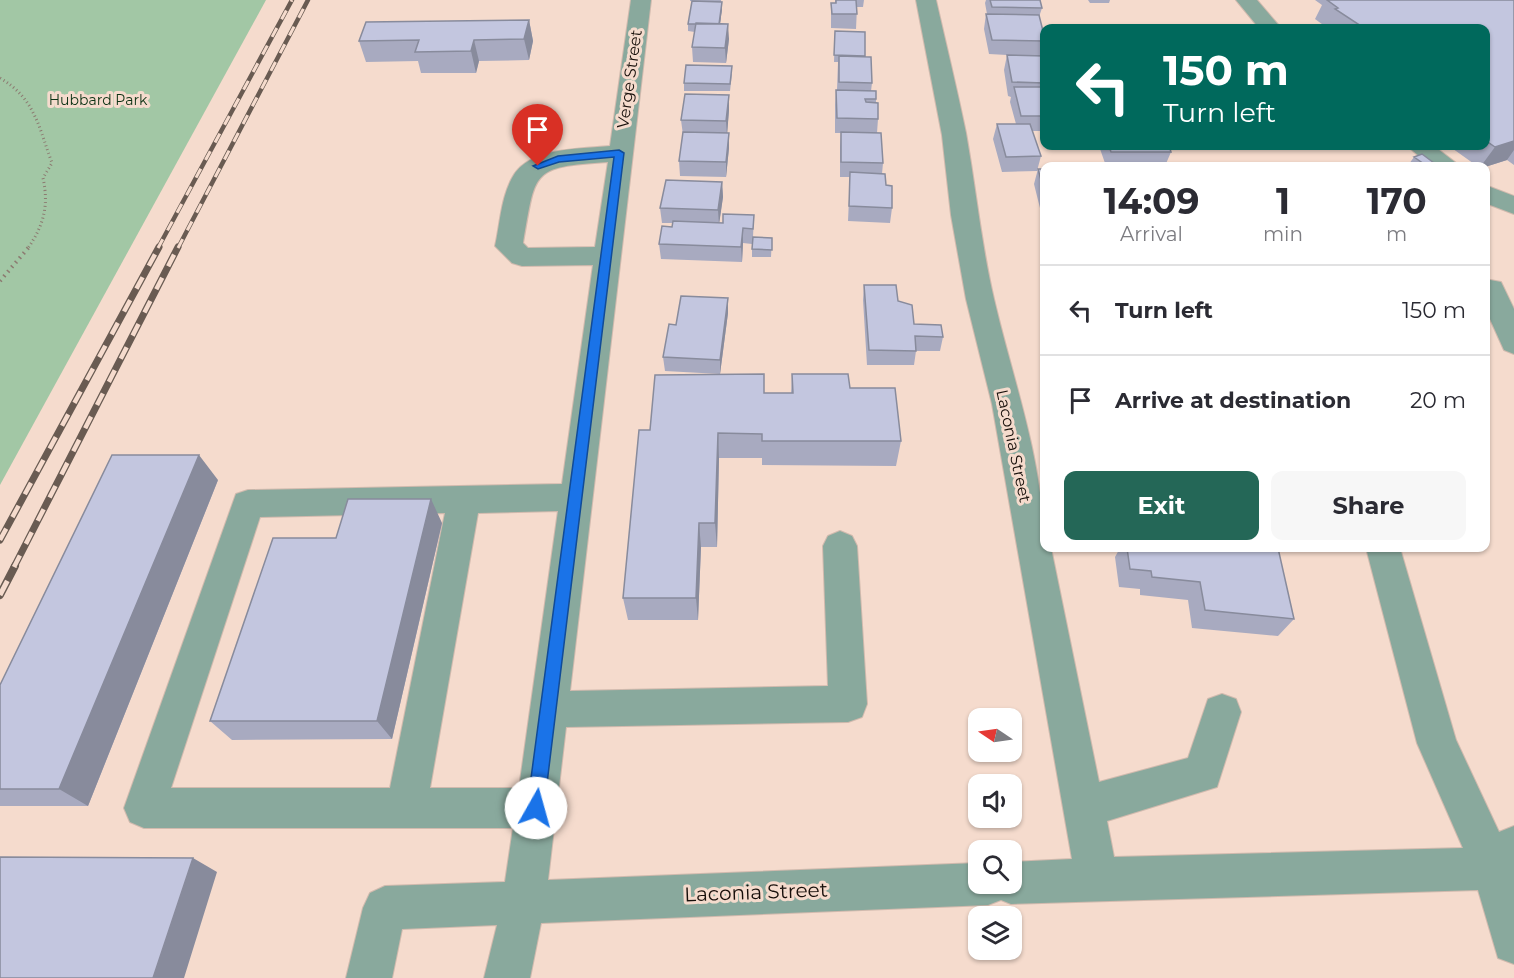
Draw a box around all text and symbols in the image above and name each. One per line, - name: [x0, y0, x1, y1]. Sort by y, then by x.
- street label: Verge Street: [613, 28, 646, 130]
- text: 150 m: [1163, 44, 1289, 96]
- icon: left: [1064, 48, 1142, 126]
- park label: Hubbard Park: [49, 91, 148, 109]
- text: Turn left: [1163, 96, 1276, 129]
- pin: [512, 104, 563, 166]
- icon: arrive: [521, 113, 554, 146]
- text: 14:09: [1103, 179, 1199, 223]
- text: 1: [1276, 179, 1290, 223]
- text: 170: [1366, 179, 1427, 223]
- text: Arrival: [1120, 222, 1183, 246]
- text: min: [1263, 222, 1303, 246]
- text: m: [1386, 222, 1407, 246]
- icon: left: [1064, 294, 1097, 327]
- text: Turn left: [1115, 297, 1213, 324]
- text: 150 m: [1402, 297, 1466, 324]
- icon: arrive: [1064, 384, 1097, 417]
- text: Arrive at destination: [1115, 387, 1351, 414]
- text: 20 m: [1410, 387, 1466, 414]
- street label: Laconia Street: [992, 388, 1035, 505]
- button: Exit: [1064, 471, 1259, 540]
- button: Share: [1271, 471, 1466, 540]
- north arrow: [968, 708, 1022, 762]
- map controls: [968, 708, 1022, 960]
- button: sound: [968, 774, 1022, 828]
- position arrow: [504, 776, 568, 840]
- button: search: [968, 840, 1022, 894]
- street label: Laconia Street: [684, 878, 828, 906]
- button: layers: [968, 906, 1022, 960]

